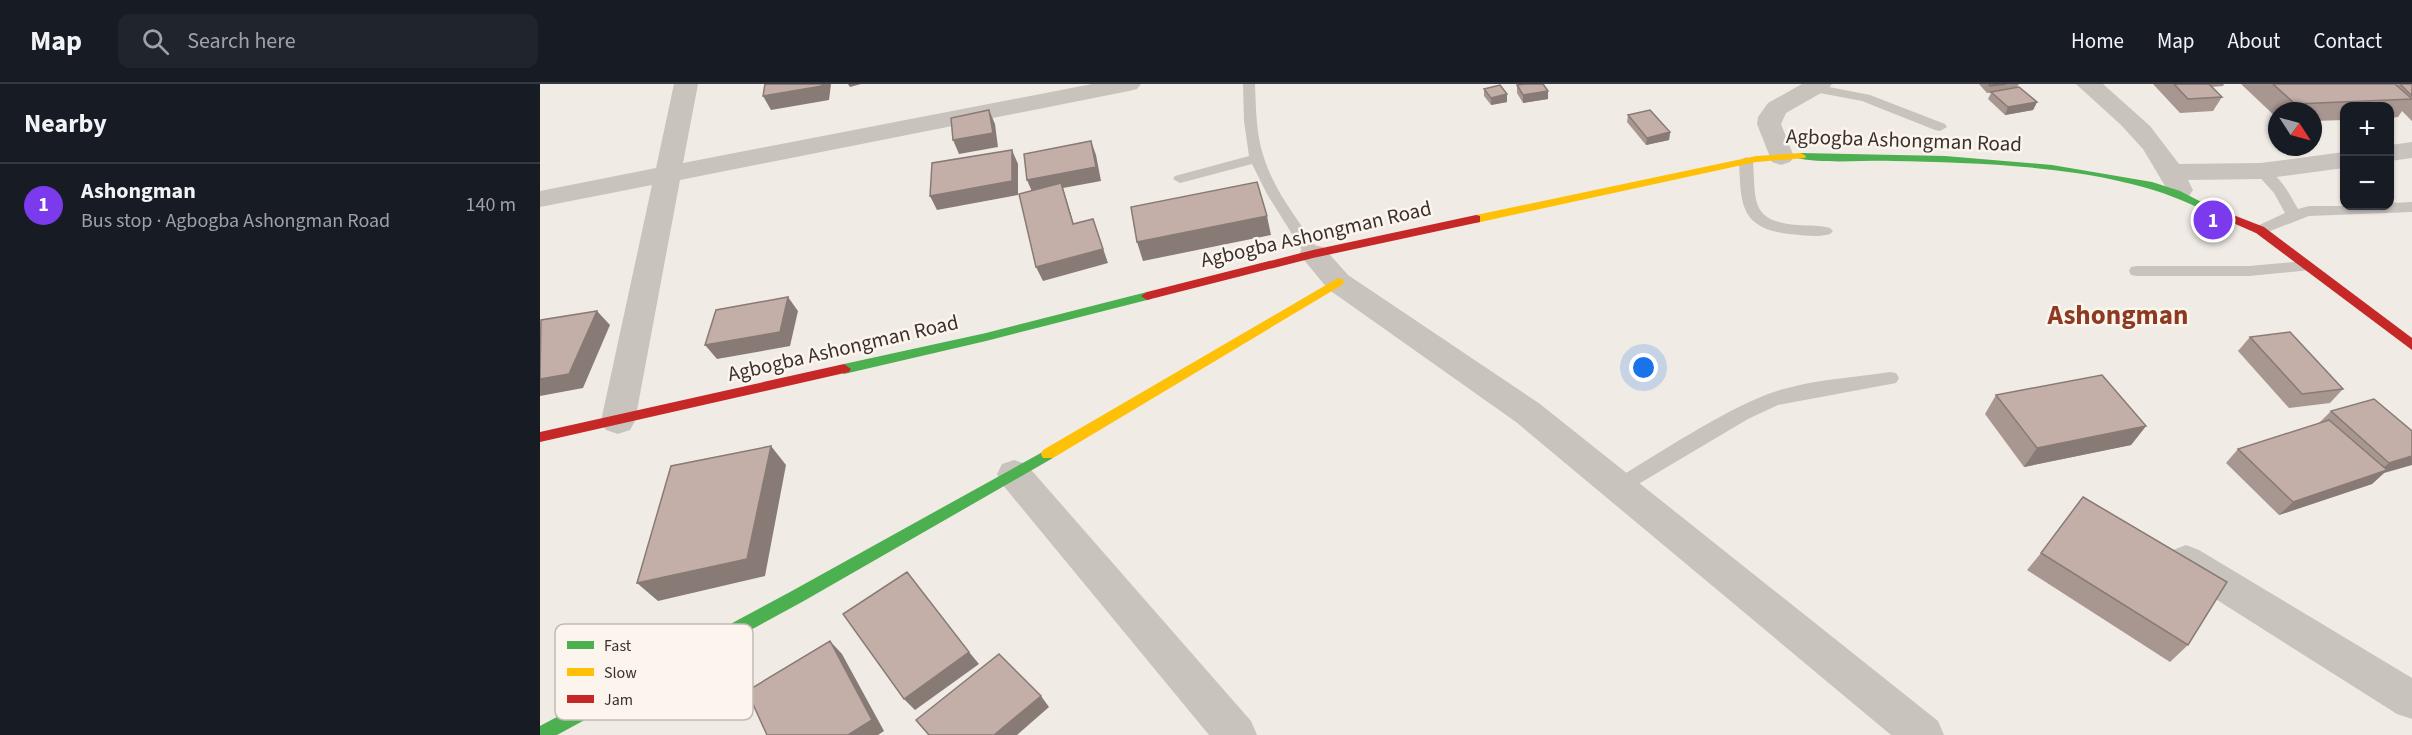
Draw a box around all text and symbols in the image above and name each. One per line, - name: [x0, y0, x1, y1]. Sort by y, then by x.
- search box: [118, 14, 538, 68]
- text: Map: [30, 21, 82, 61]
- icon: search: [139, 25, 172, 58]
- text: Search here: [187, 25, 296, 57]
- text: Home: [2071, 26, 2124, 56]
- text: Map: [2157, 26, 2195, 56]
- text: About: [2228, 26, 2280, 56]
- text: Contact: [2313, 26, 2382, 56]
- north arrow: [2268, 102, 2322, 156]
- map controls: [2340, 102, 2394, 210]
- button: +: [2340, 102, 2394, 156]
- text: Nearby: [24, 105, 107, 142]
- street label: Agbogba Ashongman Road: [1786, 121, 2022, 159]
- button: −: [2340, 156, 2394, 210]
- text: Ashongman: [81, 175, 196, 207]
- text: 1: [38, 191, 49, 219]
- text: 140 m: [466, 191, 516, 219]
- street label: Agbogba Ashongman Road: [1198, 193, 1434, 275]
- pin: 1: [2194, 198, 2232, 242]
- text: Bus stop · Agbogba Ashongman Road: [81, 207, 390, 235]
- district label: Ashongman: [2047, 296, 2188, 335]
- street label: Agbogba Ashongman Road: [725, 307, 961, 389]
- your location: [1629, 353, 1658, 382]
- legend: [555, 624, 753, 720]
- text: Fast: [604, 635, 632, 657]
- text: Slow: [604, 662, 637, 684]
- text: Jam: [604, 689, 633, 711]

